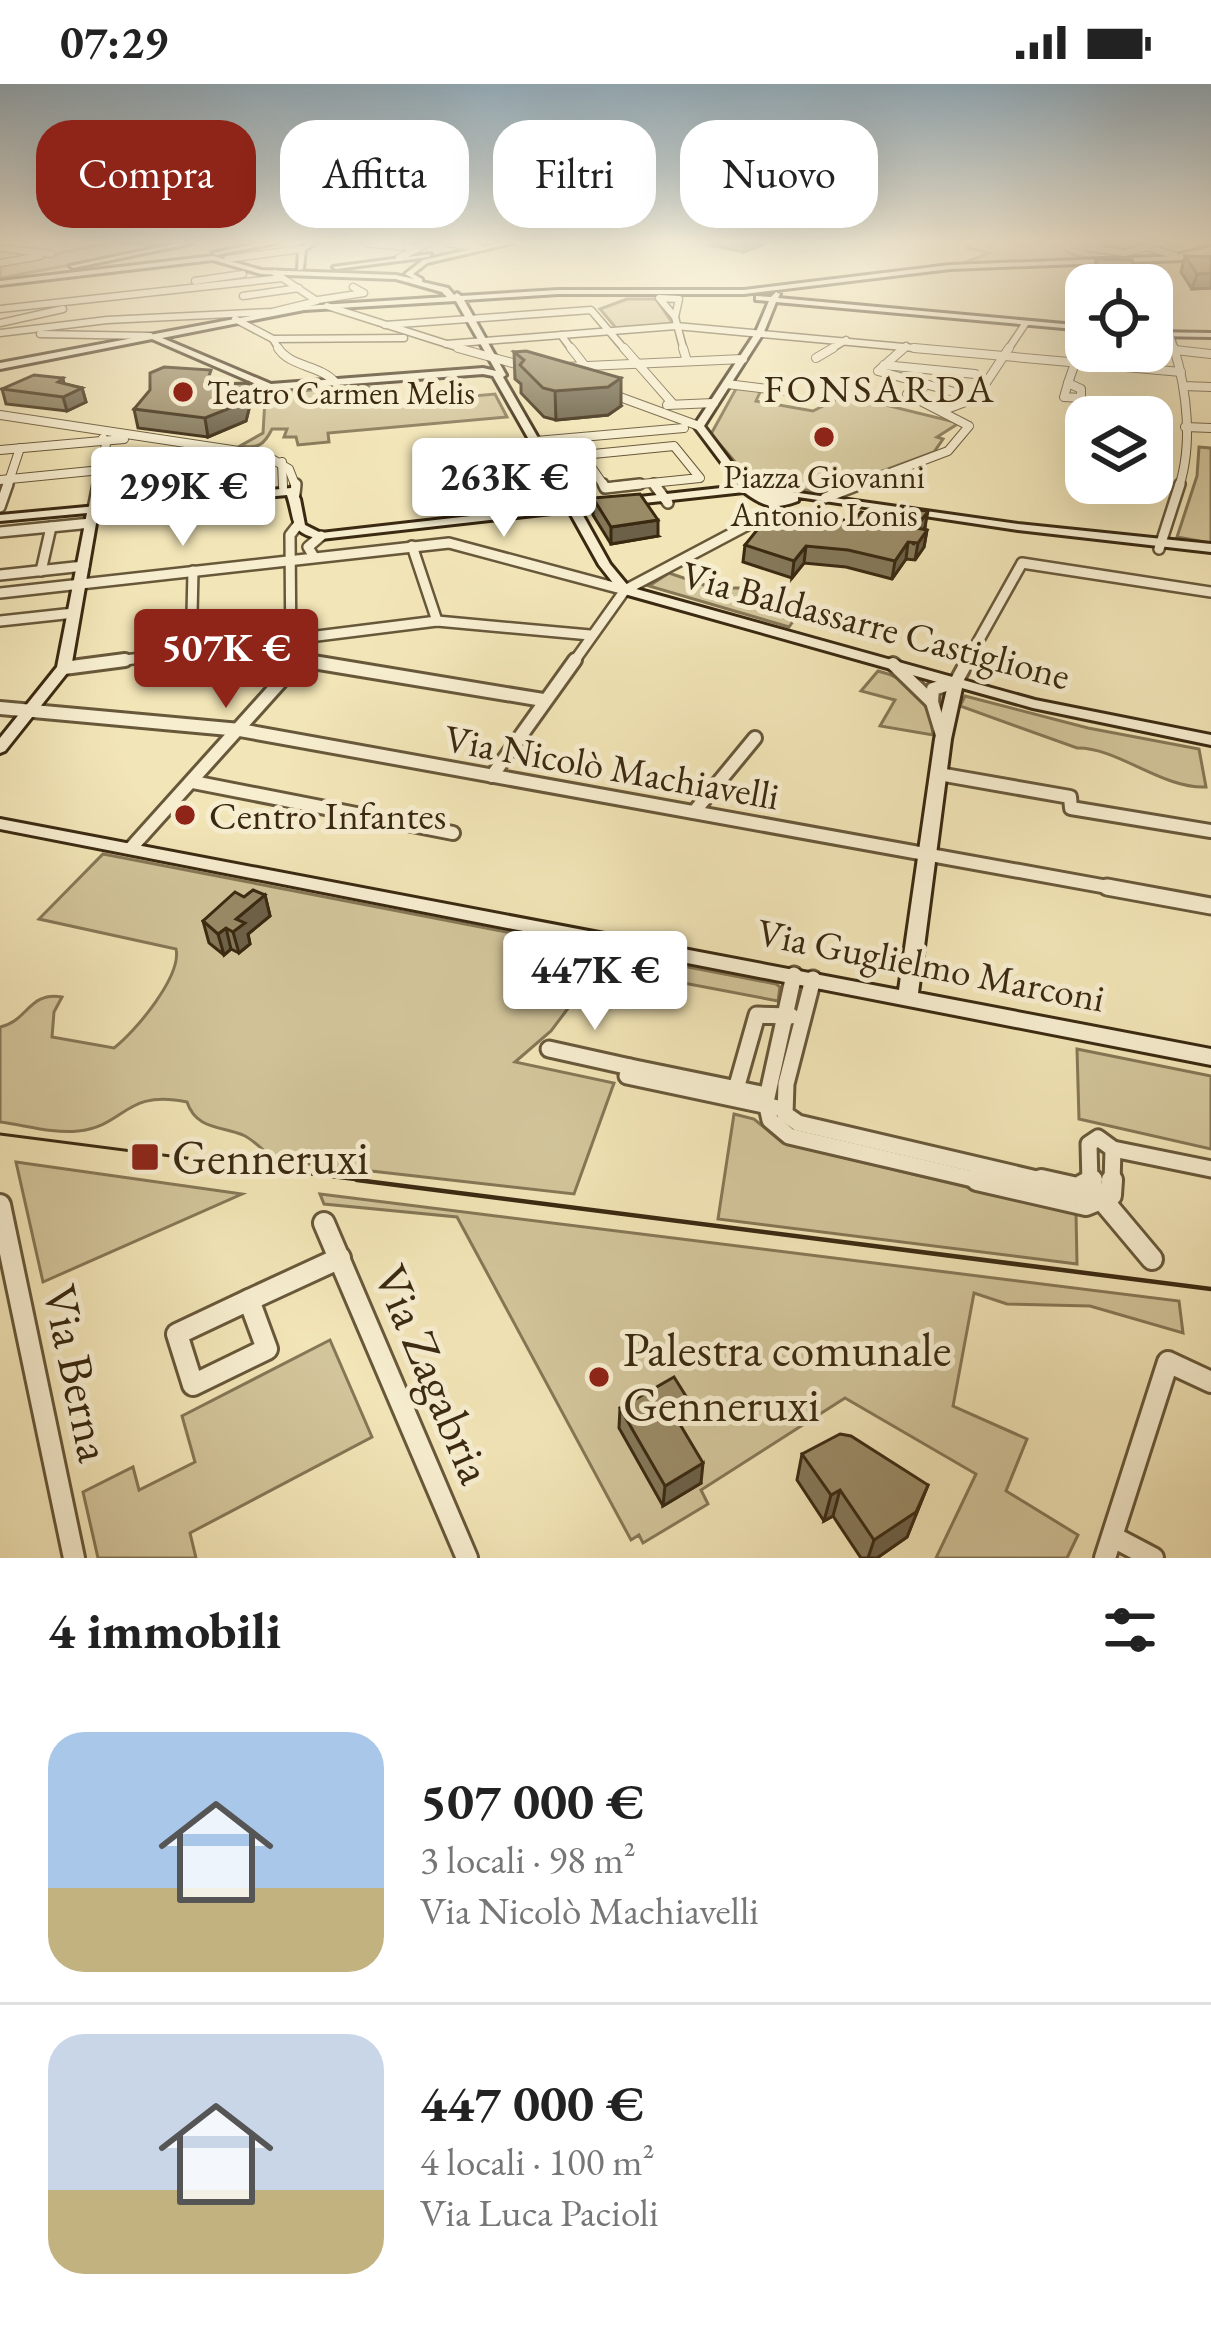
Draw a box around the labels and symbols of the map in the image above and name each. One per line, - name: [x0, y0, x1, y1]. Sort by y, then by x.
- district label: FONSARDA: [764, 363, 996, 414]
- place label: Teatro Carmen Melis: [207, 371, 475, 414]
- marker: Teatro Carmen Melis: [170, 379, 196, 405]
- marker: Piazza Giovanni Antonio Lonis: [811, 424, 837, 450]
- pin: 263K €: [406, 438, 602, 540]
- pin: 299K €: [85, 447, 281, 549]
- place label: Piazza Giovanni Antonio Lonis: [723, 455, 925, 536]
- street label: Via Baldassarre Castiglione: [676, 549, 1076, 701]
- pin: 507K €: [128, 609, 324, 711]
- street label: Via Nicolò Machiavelli: [441, 712, 783, 822]
- place label: Centro Infantes: [209, 790, 446, 841]
- marker: Centro Infantes: [172, 802, 198, 828]
- street label: Via Guglielmo Marconi: [753, 906, 1109, 1024]
- pin: 447K €: [497, 931, 693, 1033]
- place label: Genneruxi: [172, 1126, 369, 1188]
- marker: Genneruxi: [129, 1141, 161, 1173]
- street label: Via Zagabria: [360, 1255, 508, 1493]
- street label: Via Berna: [29, 1279, 127, 1468]
- place label: Palestra comunale Genneruxi: [623, 1318, 952, 1435]
- marker: Palestra comunale Genneruxi: [586, 1364, 612, 1390]

